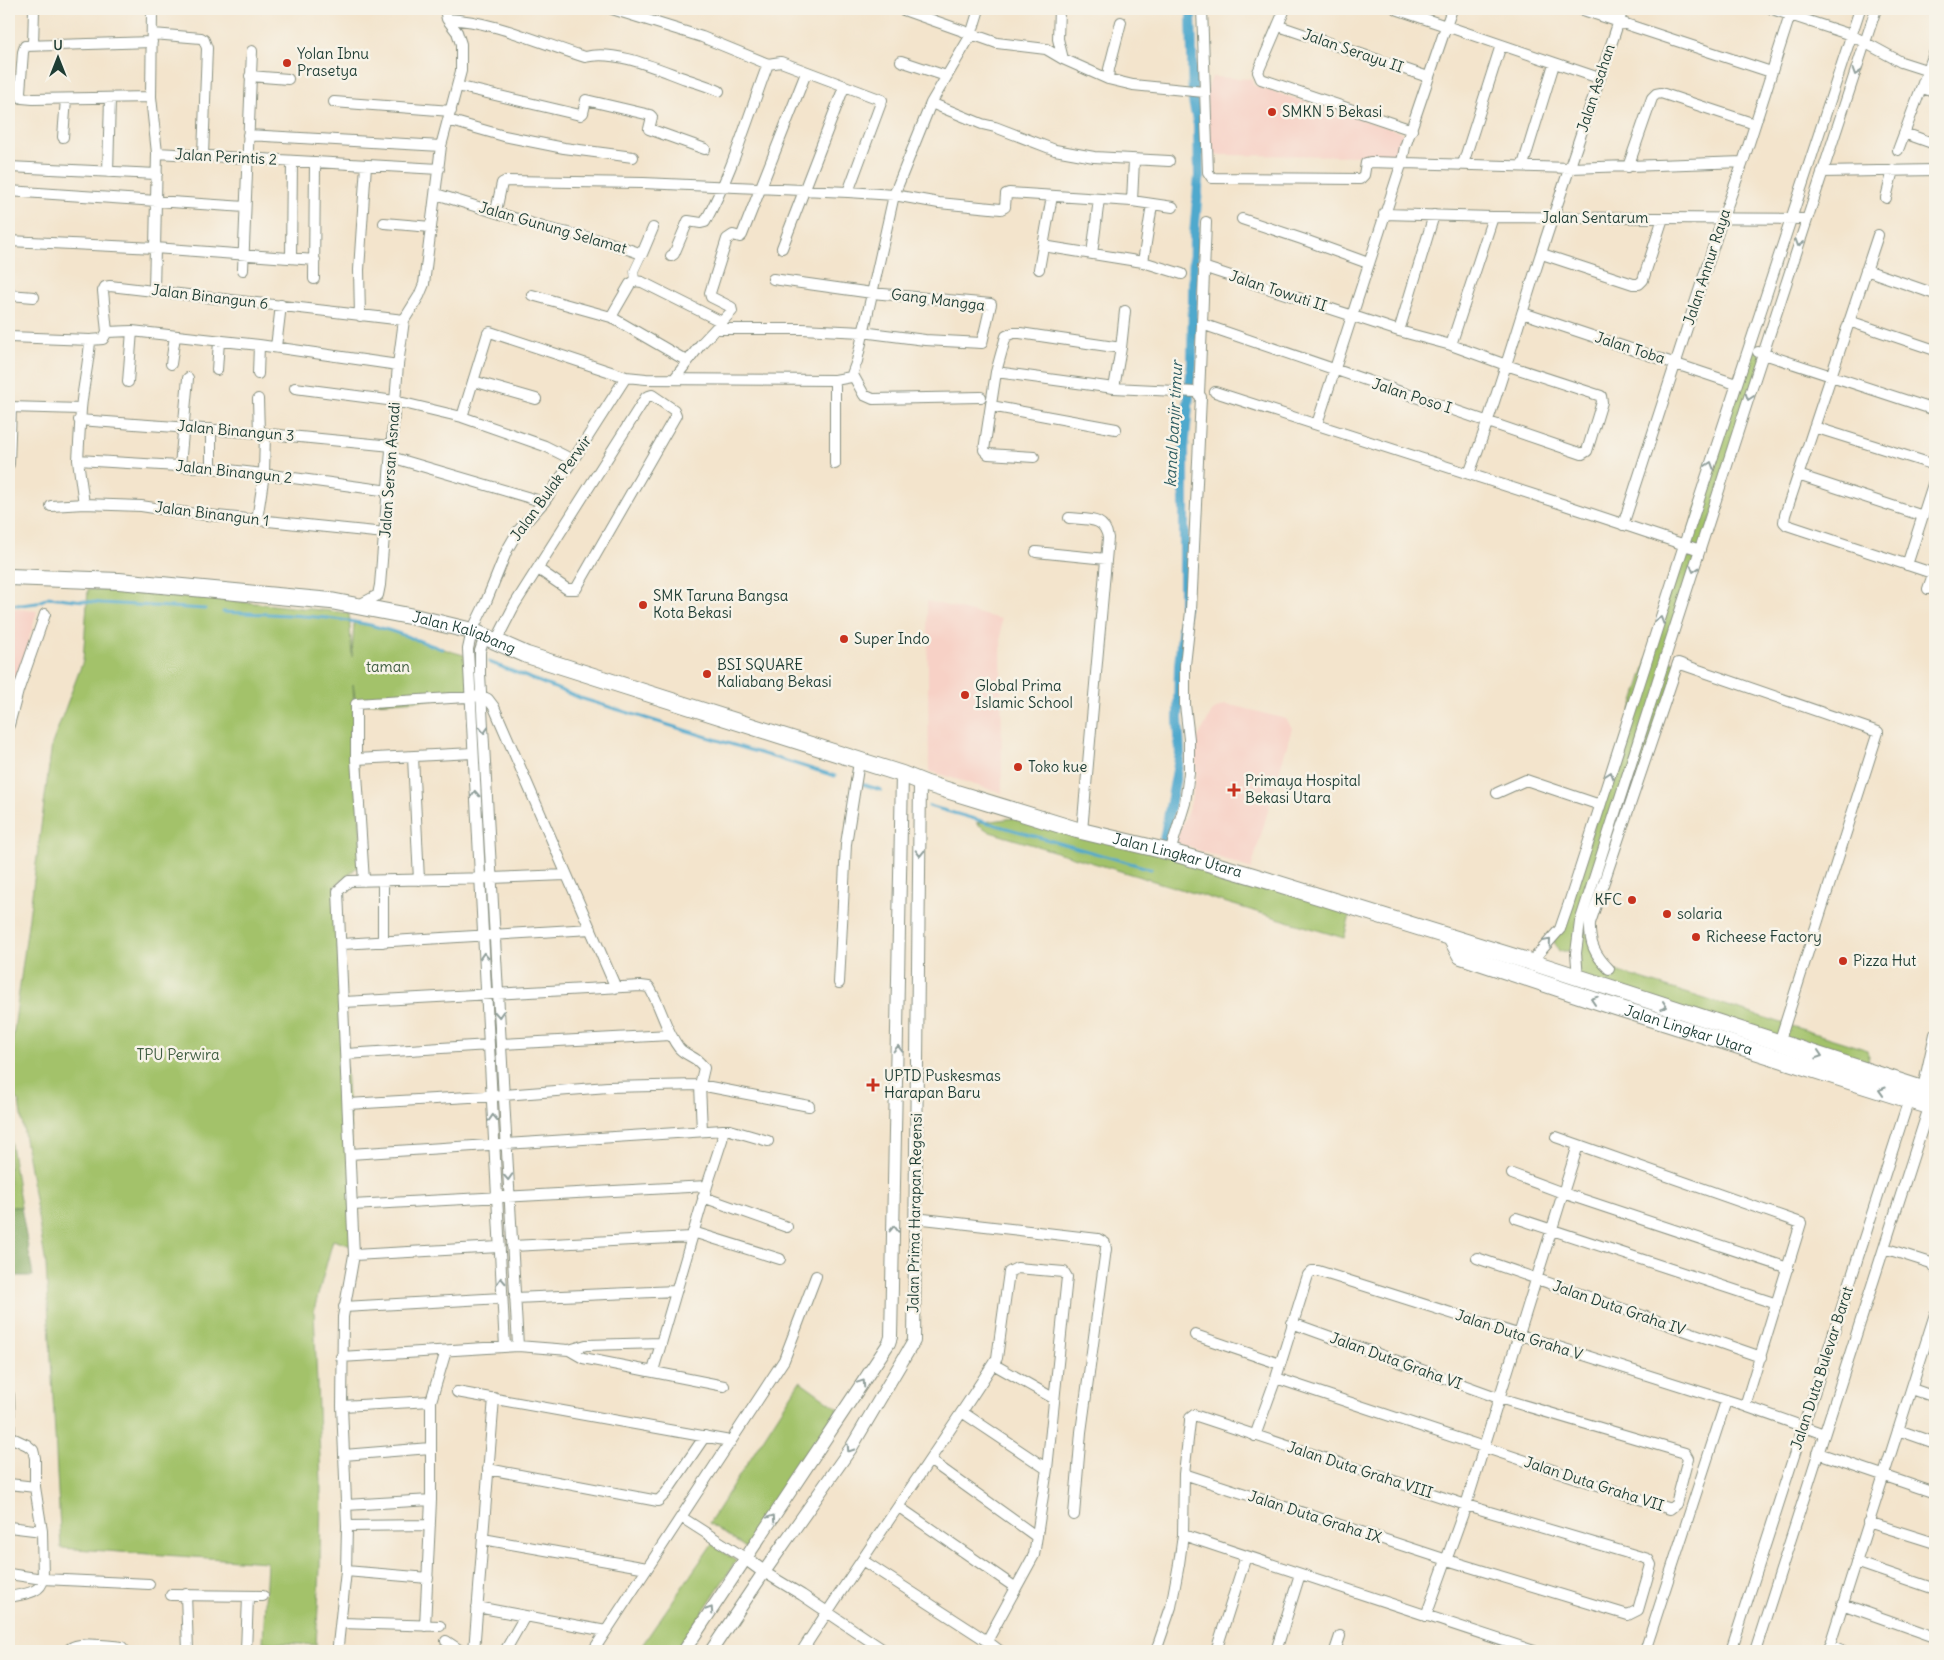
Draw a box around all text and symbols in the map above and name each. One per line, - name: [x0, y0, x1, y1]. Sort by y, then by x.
- street label: Jalan Serayu II: [1300, 24, 1406, 77]
- north arrow: [32, 32, 82, 82]
- text: U: [53, 36, 63, 54]
- street label: Jalan Asahan: [1572, 41, 1619, 134]
- place label: Yolan Ibnu Prasetya: [297, 44, 369, 80]
- marker: Yolan Ibnu Prasetya: [281, 57, 293, 69]
- one-way arrow: [1851, 67, 1861, 75]
- place label: SMKN 5 Bekasi: [1282, 102, 1382, 121]
- marker: SMKN 5 Bekasi: [1266, 106, 1278, 118]
- street label: Jalan Perintis 2: [175, 144, 277, 169]
- street label: Jalan Gunung Selamat: [477, 197, 629, 258]
- street label: Jalan Annur Raya: [1679, 206, 1734, 327]
- street label: Jalan Sentarum: [1542, 208, 1648, 227]
- one-way arrow: [1795, 238, 1805, 246]
- street label: Jalan Towuti II: [1227, 266, 1329, 315]
- street label: Jalan Binangun 6: [151, 280, 270, 313]
- street label: Gang Mangga: [890, 284, 987, 315]
- street label: Jalan Toba: [1593, 327, 1668, 368]
- water label: kanal banjir timur: [1160, 358, 1186, 488]
- street label: Jalan Poso I: [1370, 374, 1454, 417]
- one-way arrow: [1745, 392, 1755, 401]
- street label: Jalan Sersan Asnadi: [375, 401, 404, 539]
- street label: Jalan Binangun 3: [177, 416, 295, 445]
- street label: Jalan Bulak Perwir: [506, 431, 595, 544]
- street label: Jalan Binangun 2: [175, 456, 293, 487]
- one-way arrow: [1704, 462, 1714, 470]
- street label: Jalan Binangun 1: [154, 497, 270, 530]
- one-way arrow: [1690, 564, 1700, 572]
- place label: SMK Taruna Bangsa Kota Bekasi: [653, 586, 789, 622]
- marker: SMK Taruna Bangsa Kota Bekasi: [637, 599, 649, 611]
- street label: Jalan Kaliabang: [411, 607, 519, 658]
- one-way arrow: [1654, 616, 1664, 625]
- place label: Super Indo: [854, 629, 930, 648]
- marker: Super Indo: [838, 633, 850, 645]
- place label: BSI SQUARE Kaliabang Bekasi: [717, 655, 832, 691]
- park label: taman: [366, 657, 410, 676]
- marker: BSI SQUARE Kaliabang Bekasi: [701, 668, 713, 680]
- place label: Global Prima Islamic School: [975, 676, 1073, 712]
- marker: Global Prima Islamic School: [959, 689, 971, 701]
- one-way arrow: [478, 726, 489, 734]
- place label: Toko kue: [1028, 757, 1087, 776]
- marker: Toko kue: [1012, 761, 1024, 773]
- place label: Primaya Hospital Bekasi Utara: [1245, 771, 1361, 807]
- one-way arrow: [1605, 771, 1615, 779]
- marker: Primaya Hospital Bekasi Utara: [1227, 783, 1241, 797]
- one-way arrow: [470, 790, 481, 798]
- street label: Jalan Lingkar Utara: [1111, 829, 1245, 881]
- one-way arrow: [915, 849, 925, 857]
- place label: KFC: [1595, 890, 1622, 909]
- marker: KFC: [1626, 894, 1638, 906]
- place label: solaria: [1677, 904, 1723, 923]
- marker: solaria: [1661, 908, 1673, 920]
- place label: Richeese Factory: [1706, 927, 1822, 946]
- marker: Richeese Factory: [1690, 931, 1702, 943]
- one-way arrow: [1542, 939, 1551, 948]
- place label: Pizza Hut: [1853, 951, 1916, 970]
- one-way arrow: [478, 952, 489, 960]
- marker: Pizza Hut: [1837, 955, 1849, 967]
- one-way arrow: [1590, 996, 1598, 1006]
- one-way arrow: [1660, 1000, 1668, 1010]
- street label: Jalan Lingkar Utara: [1622, 1001, 1756, 1059]
- one-way arrow: [494, 1011, 505, 1019]
- park label: TPU Perwira: [137, 1045, 220, 1064]
- one-way arrow: [893, 1045, 903, 1052]
- one-way arrow: [1814, 1050, 1823, 1060]
- place label: UPTD Puskesmas Harapan Baru: [884, 1066, 1001, 1102]
- marker: UPTD Puskesmas Harapan Baru: [866, 1078, 880, 1092]
- one-way arrow: [1879, 1087, 1887, 1097]
- street label: Jalan Prima Harapan Regensi: [903, 1113, 926, 1313]
- one-way arrow: [487, 1114, 498, 1122]
- one-way arrow: [503, 1173, 514, 1181]
- one-way arrow: [889, 1225, 899, 1232]
- one-way arrow: [496, 1276, 507, 1284]
- street label: Jalan Duta Graha IV: [1550, 1276, 1688, 1339]
- street label: Jalan Duta Bulevar Barat: [1786, 1284, 1857, 1452]
- street label: Jalan Duta Graha V: [1453, 1305, 1585, 1364]
- street label: Jalan Duta Graha VI: [1328, 1328, 1465, 1393]
- one-way arrow: [856, 1379, 865, 1389]
- street label: Jalan Duta Graha VIII: [1285, 1437, 1435, 1502]
- one-way arrow: [847, 1443, 856, 1453]
- street label: Jalan Duta Graha VII: [1522, 1452, 1666, 1515]
- street label: Jalan Duta Graha IX: [1246, 1486, 1385, 1547]
- one-way arrow: [766, 1514, 775, 1523]
- one-way arrow: [704, 1607, 714, 1616]

